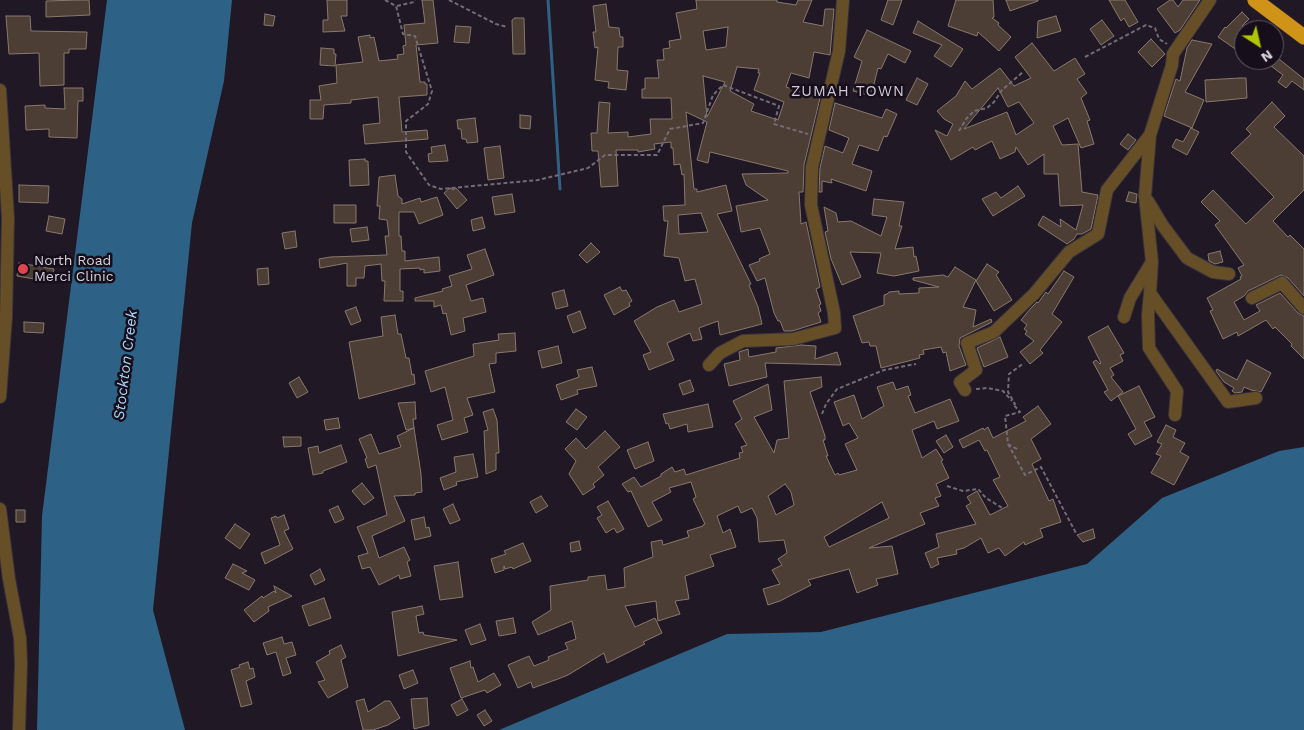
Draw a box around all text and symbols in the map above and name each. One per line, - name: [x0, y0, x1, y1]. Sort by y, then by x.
- north arrow: [1234, 20, 1284, 70]
- text: N: [1258, 47, 1276, 66]
- district label: ZUMAH TOWN: [790, 83, 906, 101]
- place label: North Road Merci Clinic: [34, 253, 114, 286]
- marker: North Road Merci Clinic: [16, 262, 30, 276]
- water label: Stockton Creek: [110, 309, 142, 421]

